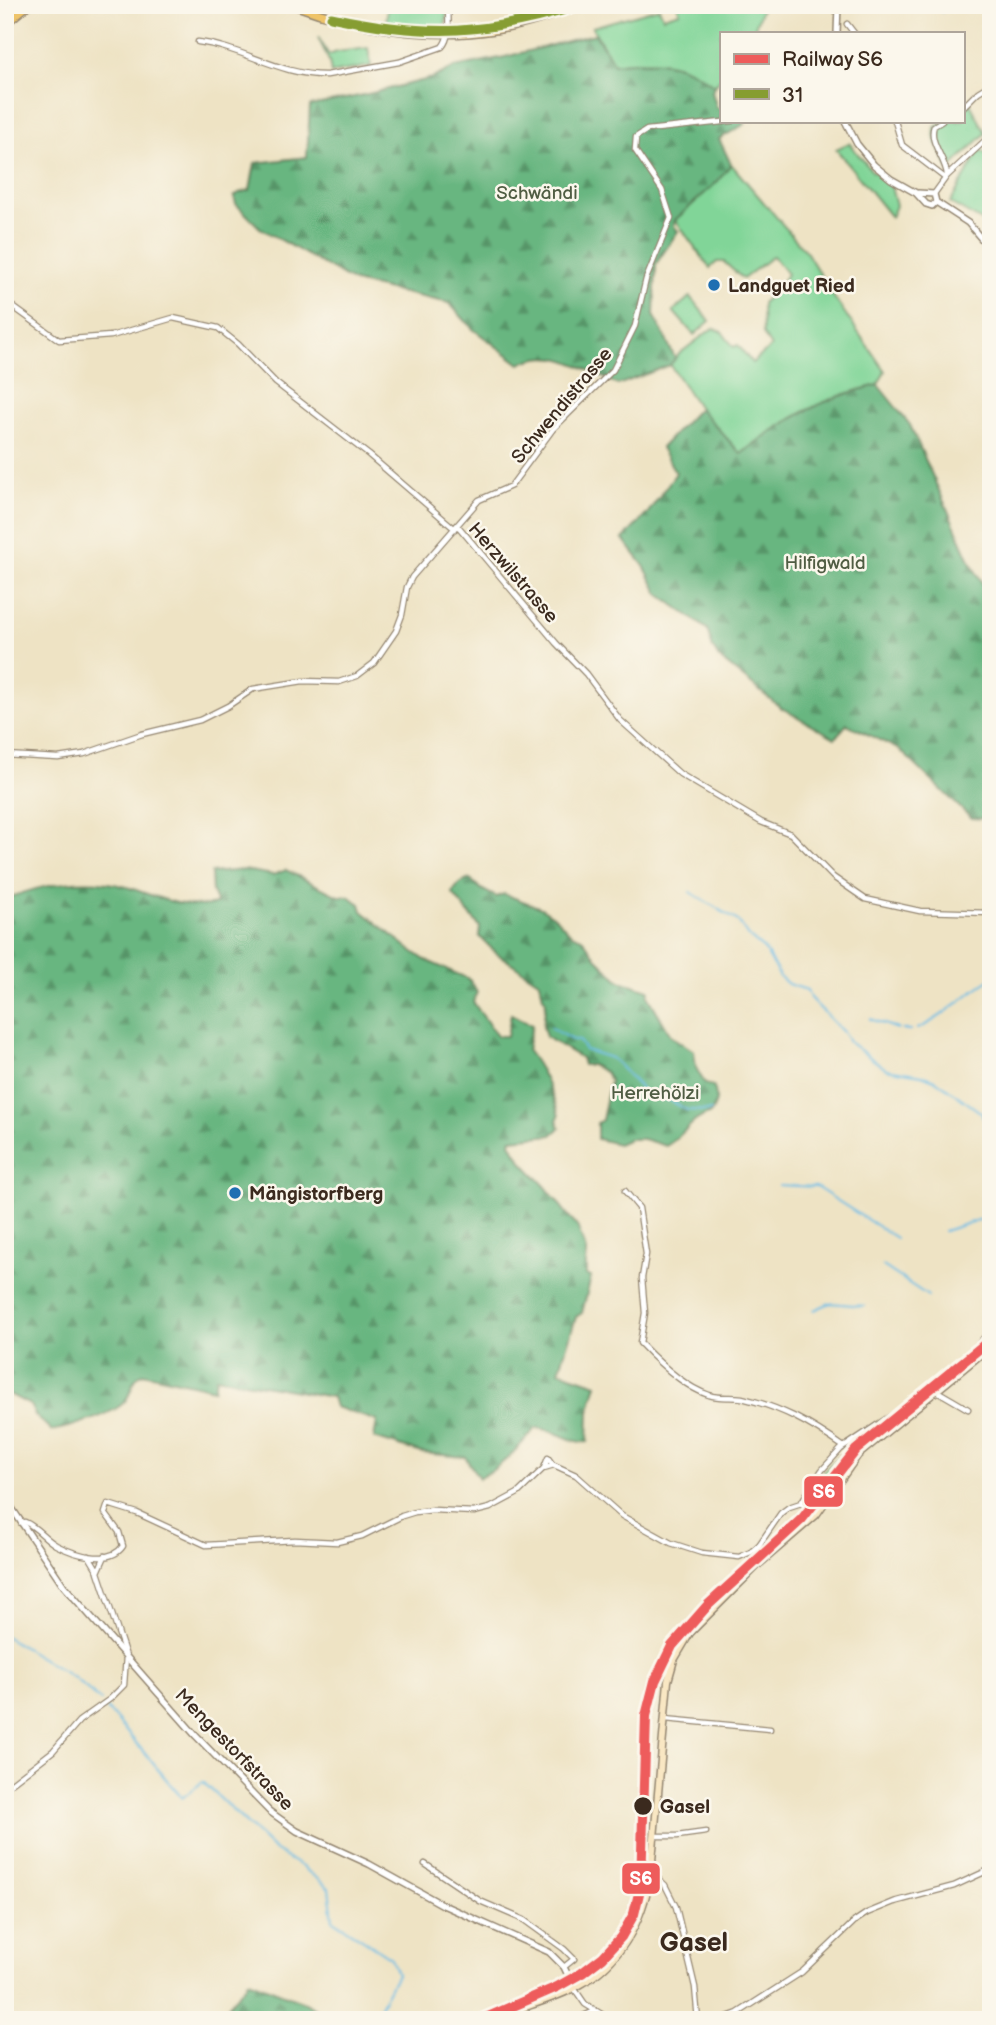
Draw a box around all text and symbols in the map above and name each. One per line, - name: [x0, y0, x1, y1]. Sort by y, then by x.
- legend: [720, 32, 964, 122]
- text: Railway S6: [782, 47, 883, 72]
- text: 31: [782, 83, 803, 108]
- park label: Schwändi: [496, 182, 578, 205]
- place label: Landguet Ried: [728, 275, 855, 298]
- marker: Landguet Ried: [706, 277, 722, 293]
- street label: Schwendistrasse: [507, 343, 617, 469]
- street label: Herzwilstrasse: [463, 518, 563, 628]
- park label: Hilfigwald: [784, 552, 866, 575]
- park label: Herrehölzi: [611, 1082, 699, 1105]
- place label: Mängistorfberg: [249, 1183, 383, 1206]
- marker: Mängistorfberg: [227, 1185, 243, 1201]
- line badge: S6: [803, 1475, 844, 1508]
- text: S6: [812, 1481, 836, 1504]
- street label: Mengestorfstrasse: [170, 1684, 298, 1816]
- marker: Gasel: [632, 1795, 654, 1817]
- place label: Gasel: [660, 1796, 710, 1819]
- line badge: S6: [621, 1862, 661, 1895]
- text: S6: [629, 1868, 653, 1891]
- district label: Gasel: [660, 1928, 728, 1959]

